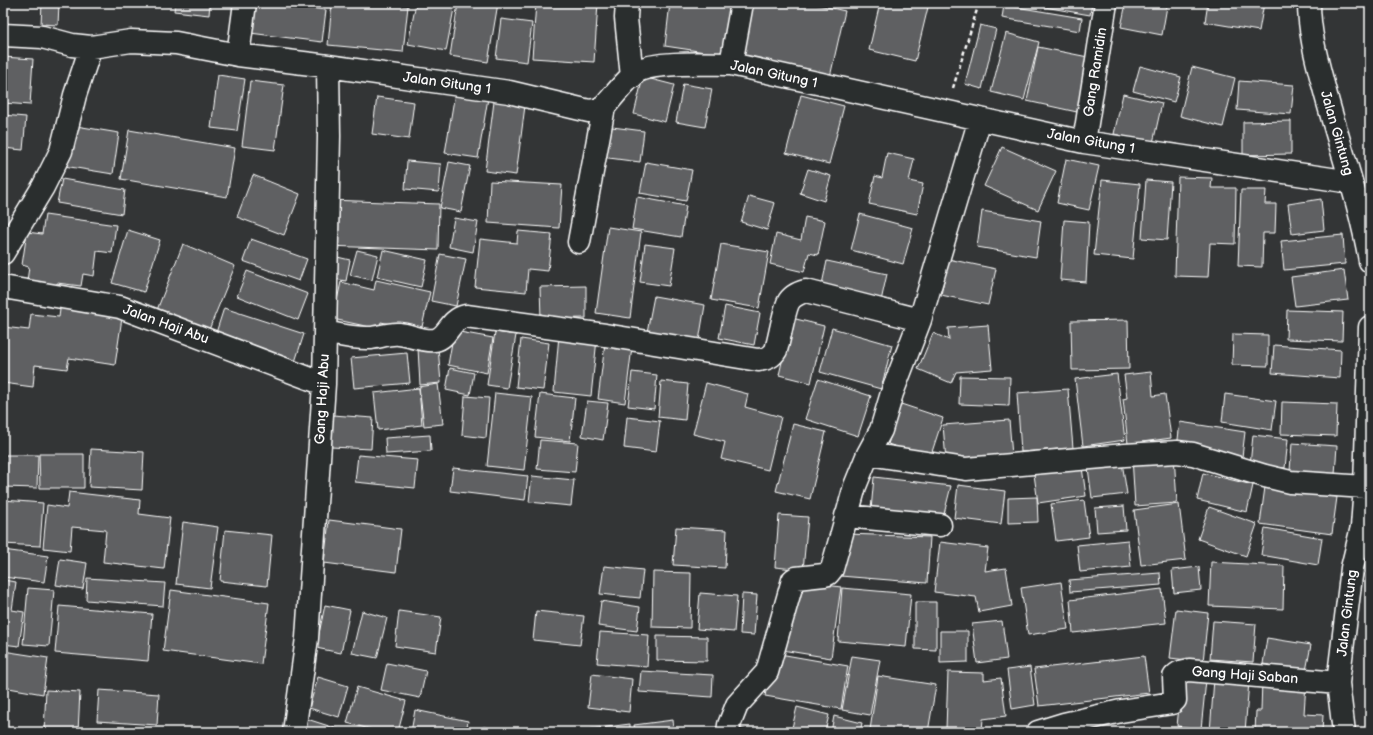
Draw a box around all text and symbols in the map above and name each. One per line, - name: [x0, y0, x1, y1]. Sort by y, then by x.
- street label: Gang Ramidin: [1080, 26, 1110, 118]
- street label: Jalan Gitung 1: [729, 56, 819, 92]
- street label: Jalan Gitung 1: [402, 68, 492, 98]
- street label: Jalan Gintung: [1317, 89, 1357, 177]
- street label: Jalan Gitung 1: [1046, 125, 1136, 157]
- street label: Jalan Haji Abu: [121, 301, 211, 347]
- street label: Gang Haji Abu: [311, 353, 333, 445]
- street label: Jalan Gintung: [1333, 569, 1361, 657]
- street label: Gang Haji Saban: [1191, 663, 1299, 687]

